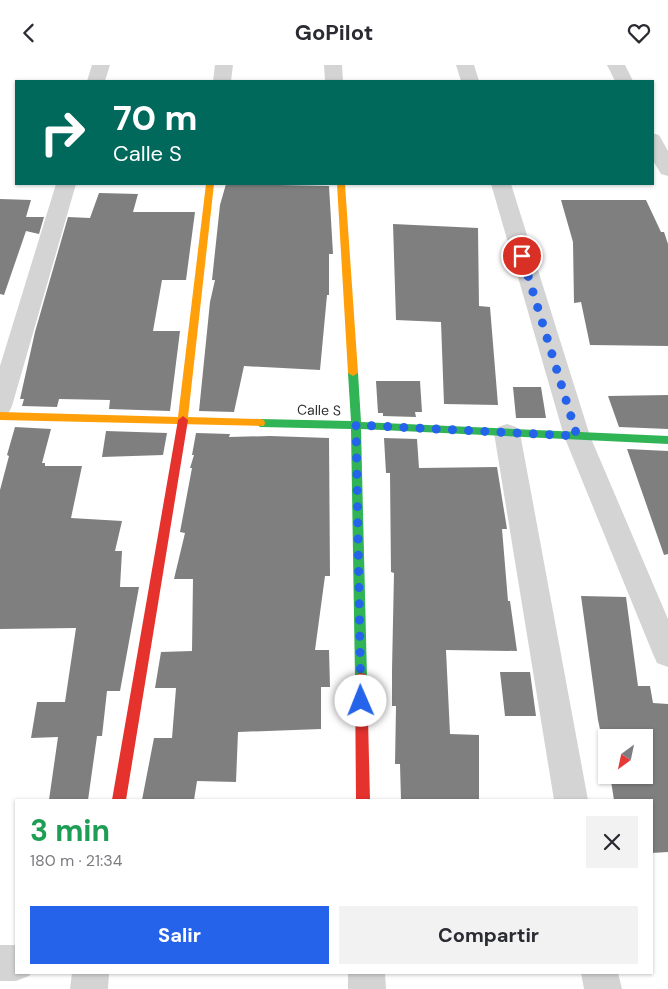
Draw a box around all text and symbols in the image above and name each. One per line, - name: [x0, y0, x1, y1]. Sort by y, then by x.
- text: GoPilot: [295, 18, 373, 47]
- icon: back: [15, 19, 43, 47]
- icon: heart: [625, 19, 653, 47]
- text: 70 m: [113, 95, 197, 141]
- icon: right: [30, 100, 95, 165]
- text: Calle S: [113, 139, 182, 168]
- pin: [501, 235, 543, 277]
- icon: arrive: [508, 242, 536, 270]
- street label: Calle S: [297, 401, 341, 419]
- position arrow: [334, 674, 386, 726]
- north arrow: [598, 729, 652, 784]
- map controls: [598, 729, 653, 784]
- text: 3 min: [30, 811, 110, 850]
- button: close: [586, 816, 638, 868]
- text: 180 m · 21:34: [30, 850, 122, 871]
- button: Salir: [30, 906, 329, 964]
- button: Compartir: [339, 906, 638, 964]

